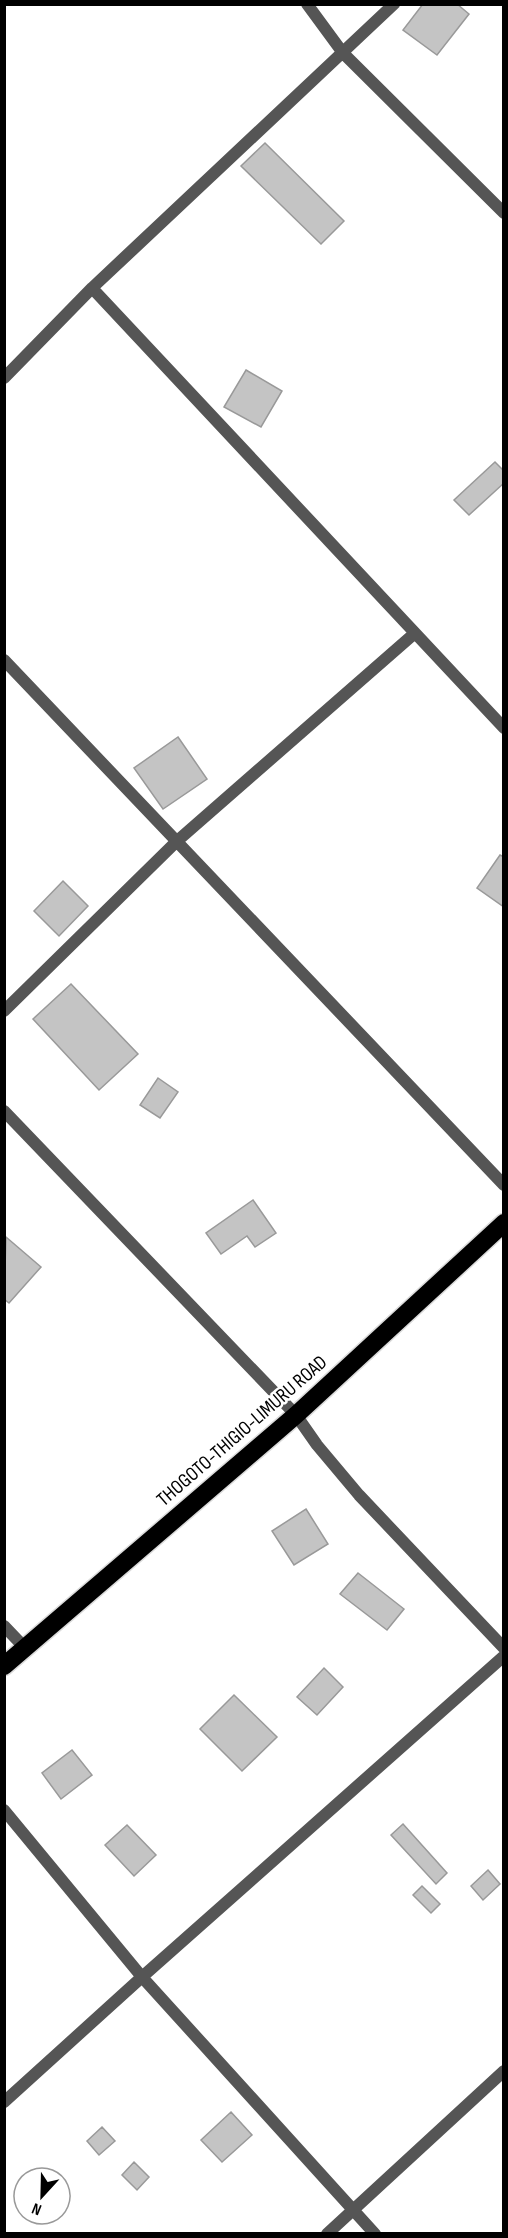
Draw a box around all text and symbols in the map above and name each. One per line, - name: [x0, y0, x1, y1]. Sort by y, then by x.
- street label: THOGOTO-THIGIO-LIMURU ROAD: [152, 1350, 332, 1512]
- north arrow: [12, 2166, 72, 2226]
- text: N: [29, 2198, 44, 2219]

